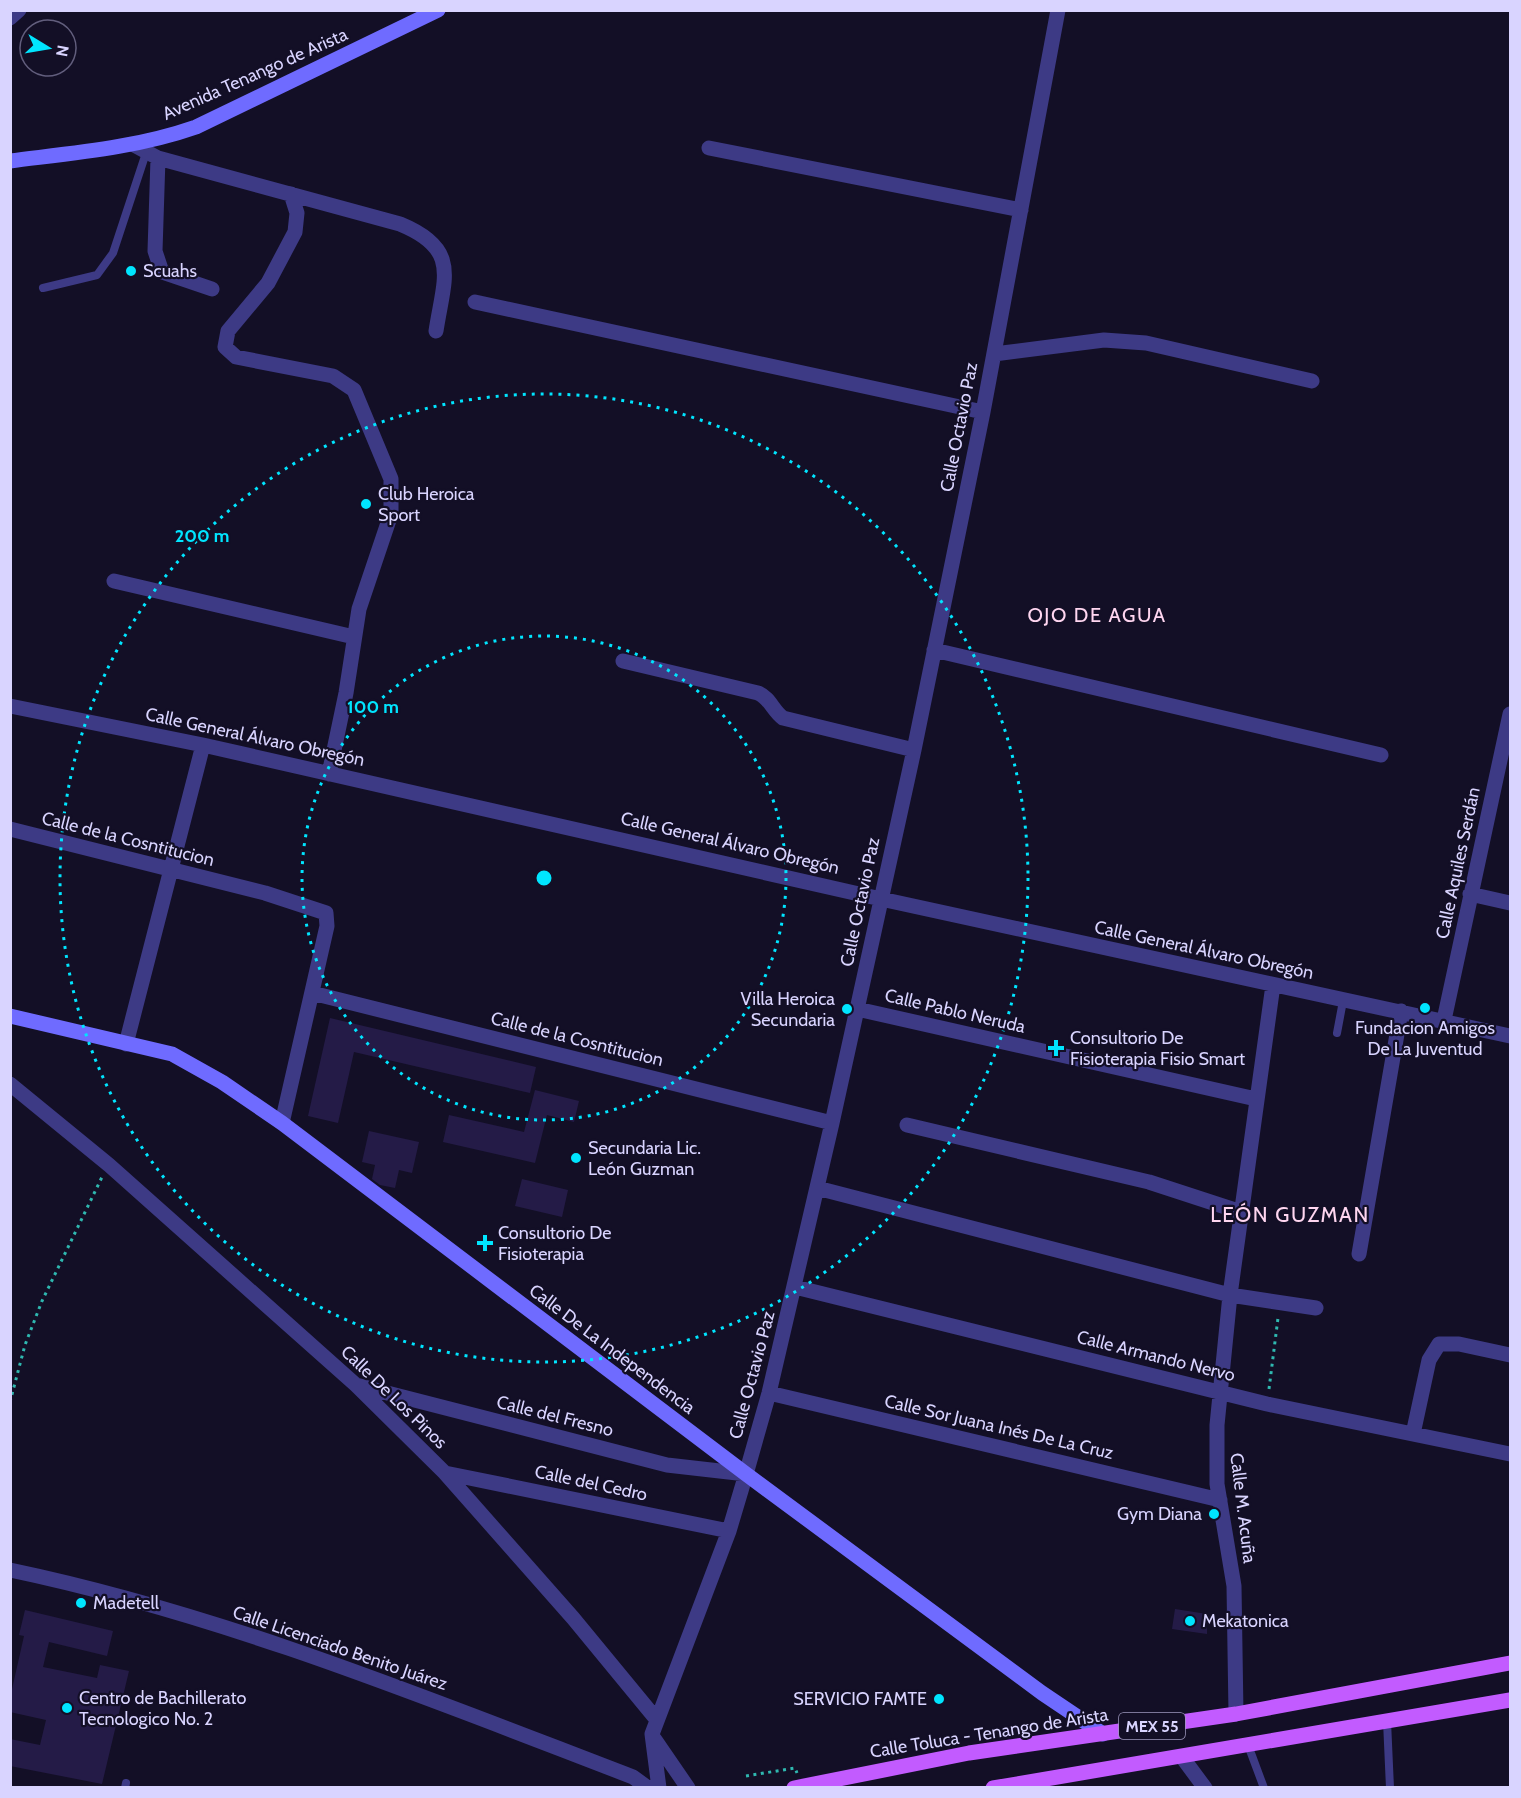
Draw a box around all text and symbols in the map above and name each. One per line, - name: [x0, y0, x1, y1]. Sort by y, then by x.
- north arrow: [18, 18, 78, 78]
- street label: Avenida Tenango de Arista: [159, 23, 351, 125]
- text: N: [52, 43, 73, 58]
- place label: Scuahs: [143, 260, 197, 282]
- marker: Scuahs: [124, 264, 138, 278]
- street label: Calle Octavio Paz: [936, 360, 982, 494]
- place label: Club Heroica Sport: [378, 483, 475, 526]
- marker: Club Heroica Sport: [359, 497, 373, 511]
- text: 200 m: [175, 525, 229, 547]
- district label: OJO DE AGUA: [1027, 603, 1167, 627]
- text: 100 m: [347, 696, 399, 718]
- street label: Calle General Álvaro Obregón: [143, 703, 367, 771]
- street label: Calle Aquiles Serdán: [1431, 785, 1485, 941]
- street label: Calle de la Cosntitucion: [39, 807, 217, 871]
- street label: Calle General Álvaro Obregón: [619, 807, 841, 879]
- street label: Calle Octavio Paz: [836, 835, 885, 969]
- centre of rings: [534, 868, 554, 888]
- street label: Calle General Álvaro Obregón: [1092, 916, 1316, 984]
- street label: Calle Pablo Neruda: [883, 984, 1028, 1038]
- place label: Villa Heroica Secundaria: [741, 988, 835, 1031]
- marker: Fundacion Amigos De La Juventud: [1418, 1001, 1432, 1015]
- marker: Villa Heroica Secundaria: [840, 1002, 854, 1016]
- street label: Calle de la Cosntitucion: [488, 1007, 666, 1071]
- place label: Fundacion Amigos De La Juventud: [1355, 1017, 1495, 1060]
- place label: Consultorio De Fisioterapia Fisio Smart: [1070, 1027, 1245, 1070]
- marker: Consultorio De Fisioterapia Fisio Smart: [1047, 1039, 1065, 1057]
- place label: Secundaria Lic. León Guzman: [588, 1137, 701, 1180]
- marker: Secundaria Lic. León Guzman: [569, 1151, 583, 1165]
- district label: LEÓN GUZMAN: [1210, 1202, 1370, 1227]
- place label: Consultorio De Fisioterapia: [498, 1222, 611, 1265]
- marker: Consultorio De Fisioterapia: [476, 1234, 494, 1252]
- street label: Calle De La Independencia: [525, 1279, 700, 1419]
- street label: Calle Octavio Paz: [724, 1308, 780, 1441]
- street label: Calle Armando Nervo: [1074, 1326, 1238, 1386]
- street label: Calle De Los Pinos: [336, 1341, 452, 1453]
- street label: Calle Sor Juana Inés De La Cruz: [882, 1390, 1116, 1464]
- street label: Calle del Fresno: [494, 1391, 616, 1441]
- street label: Calle M. Acuña: [1225, 1452, 1261, 1565]
- street label: Calle del Cedro: [533, 1460, 649, 1506]
- place label: Gym Diana: [1117, 1503, 1202, 1525]
- marker: Gym Diana: [1207, 1507, 1221, 1521]
- place label: Madetell: [93, 1592, 160, 1614]
- marker: Madetell: [74, 1596, 88, 1610]
- street label: Calle Licenciado Benito Juárez: [230, 1601, 451, 1695]
- place label: Mekatonica: [1202, 1610, 1289, 1632]
- marker: Mekatonica: [1183, 1614, 1197, 1628]
- place label: Centro de Bachillerato Tecnologico No. 2: [79, 1687, 246, 1730]
- place label: SERVICIO FAMTE: [793, 1688, 927, 1710]
- marker: SERVICIO FAMTE: [932, 1692, 946, 1706]
- marker: Centro de Bachillerato Tecnologico No. 2: [60, 1701, 74, 1715]
- street label: Calle Toluca - Tenango de Arista: [868, 1703, 1110, 1763]
- road number: MEX 55: [1119, 1713, 1185, 1739]

